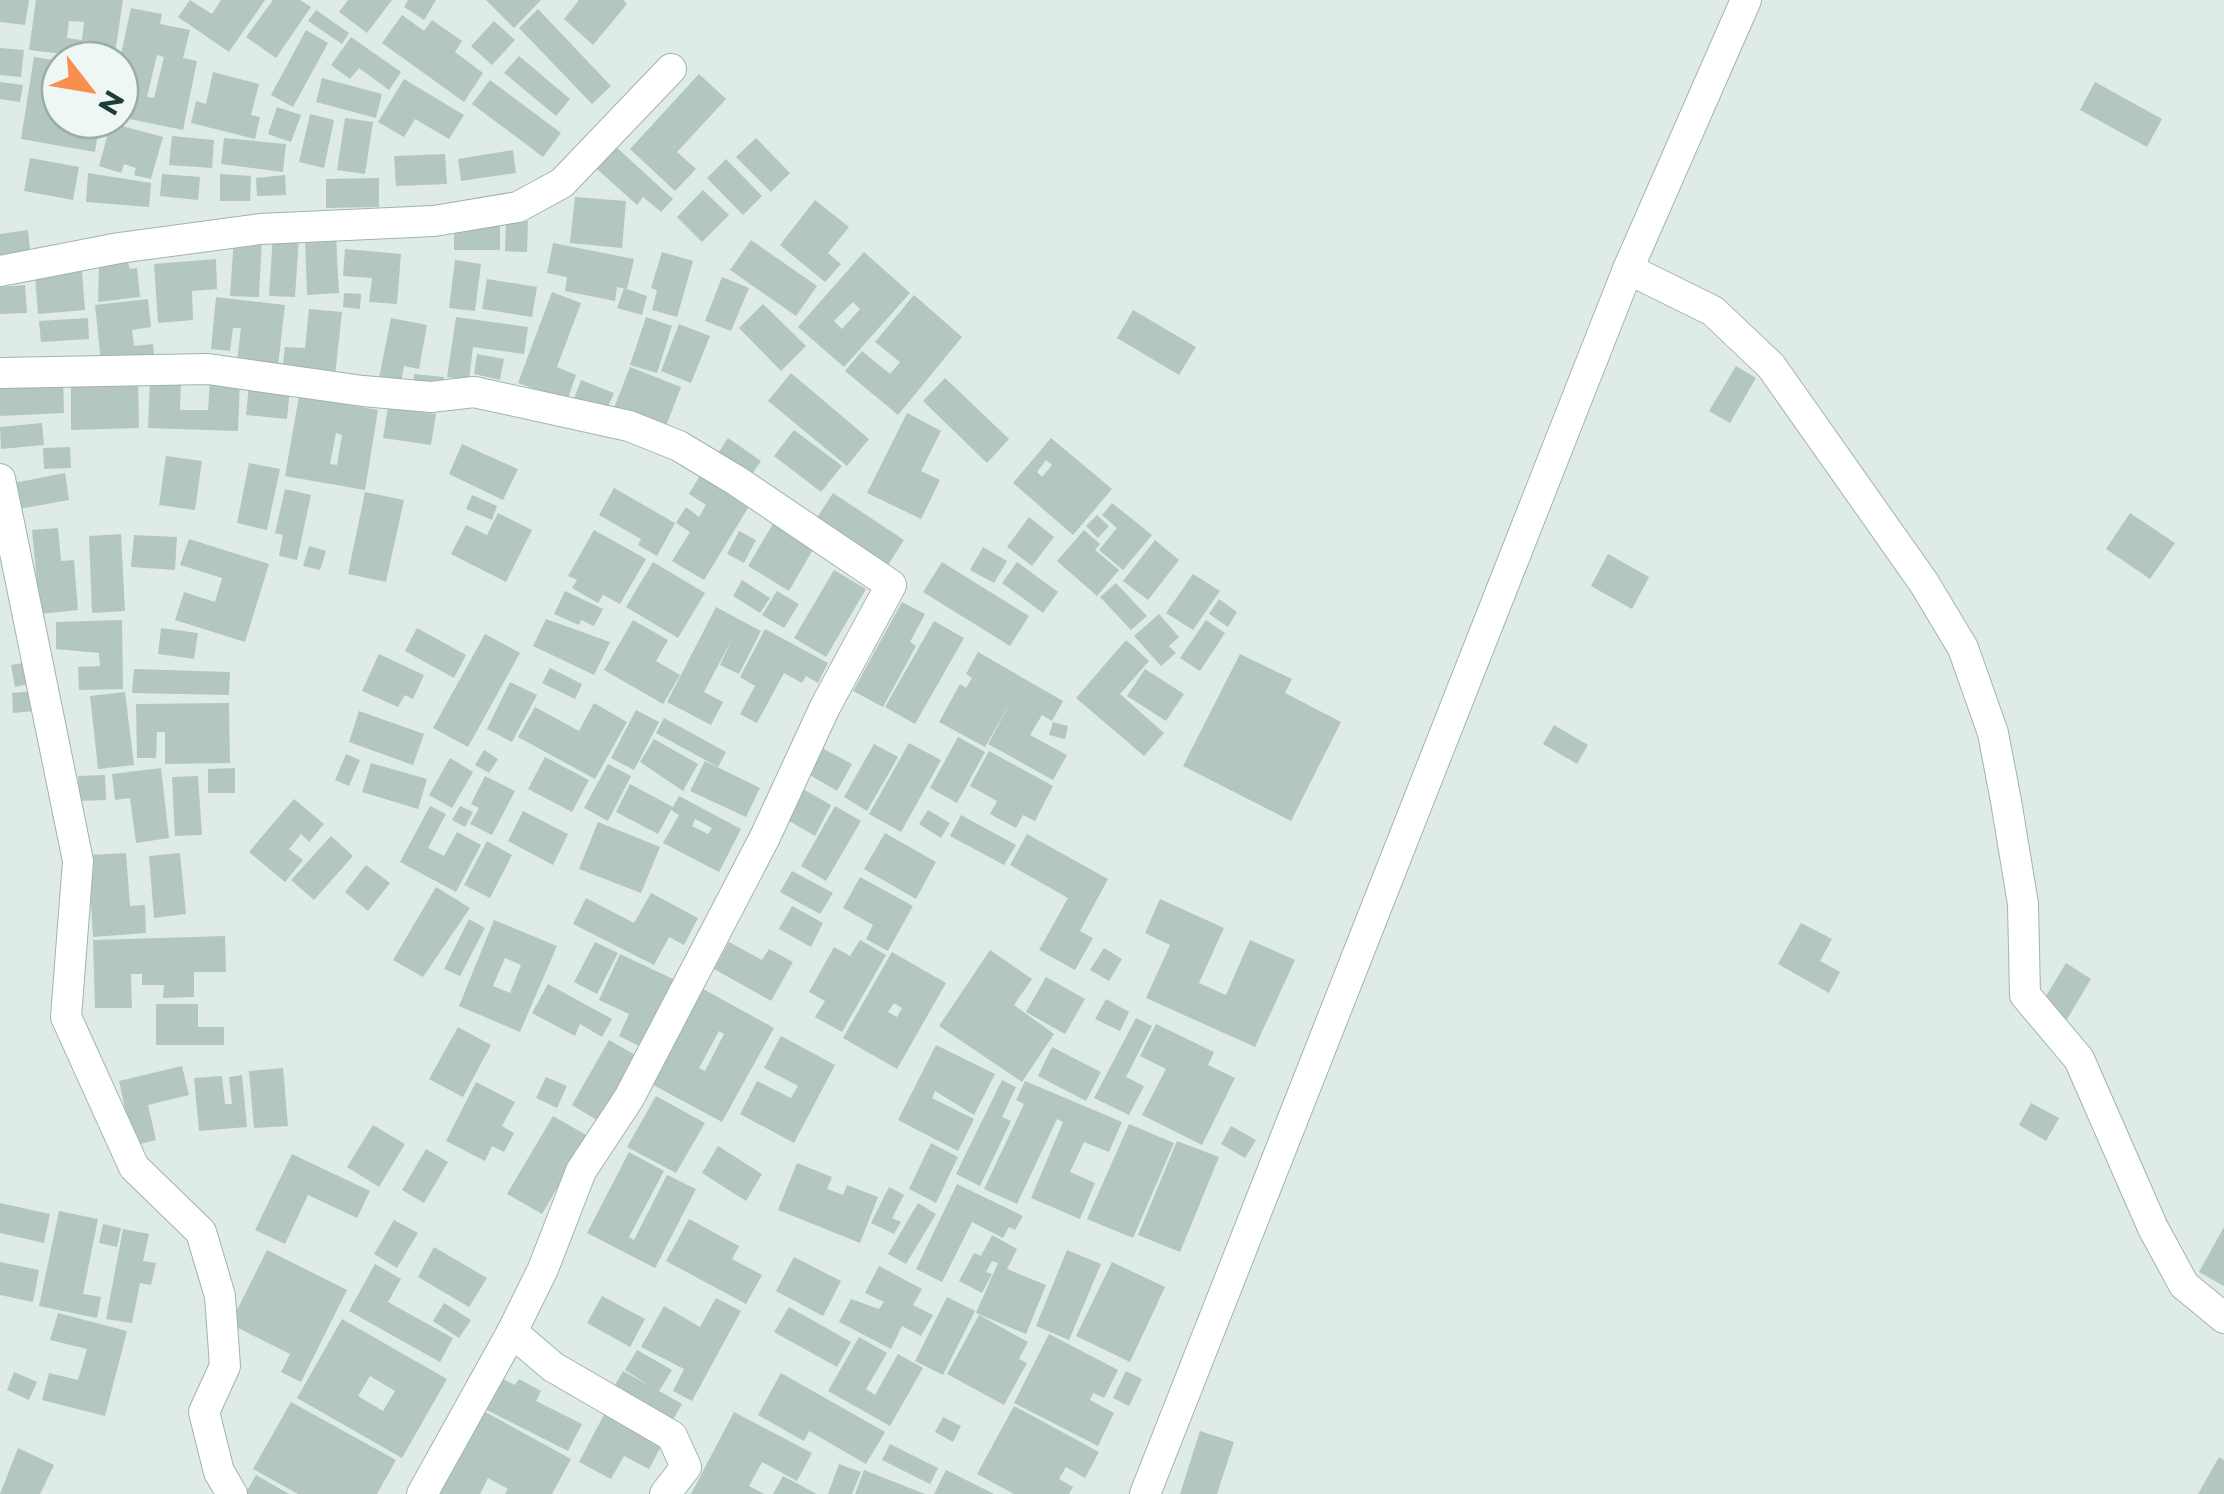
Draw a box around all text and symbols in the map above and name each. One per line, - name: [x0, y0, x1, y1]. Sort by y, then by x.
- north arrow: [40, 40, 140, 140]
- text: N: [91, 84, 132, 121]

